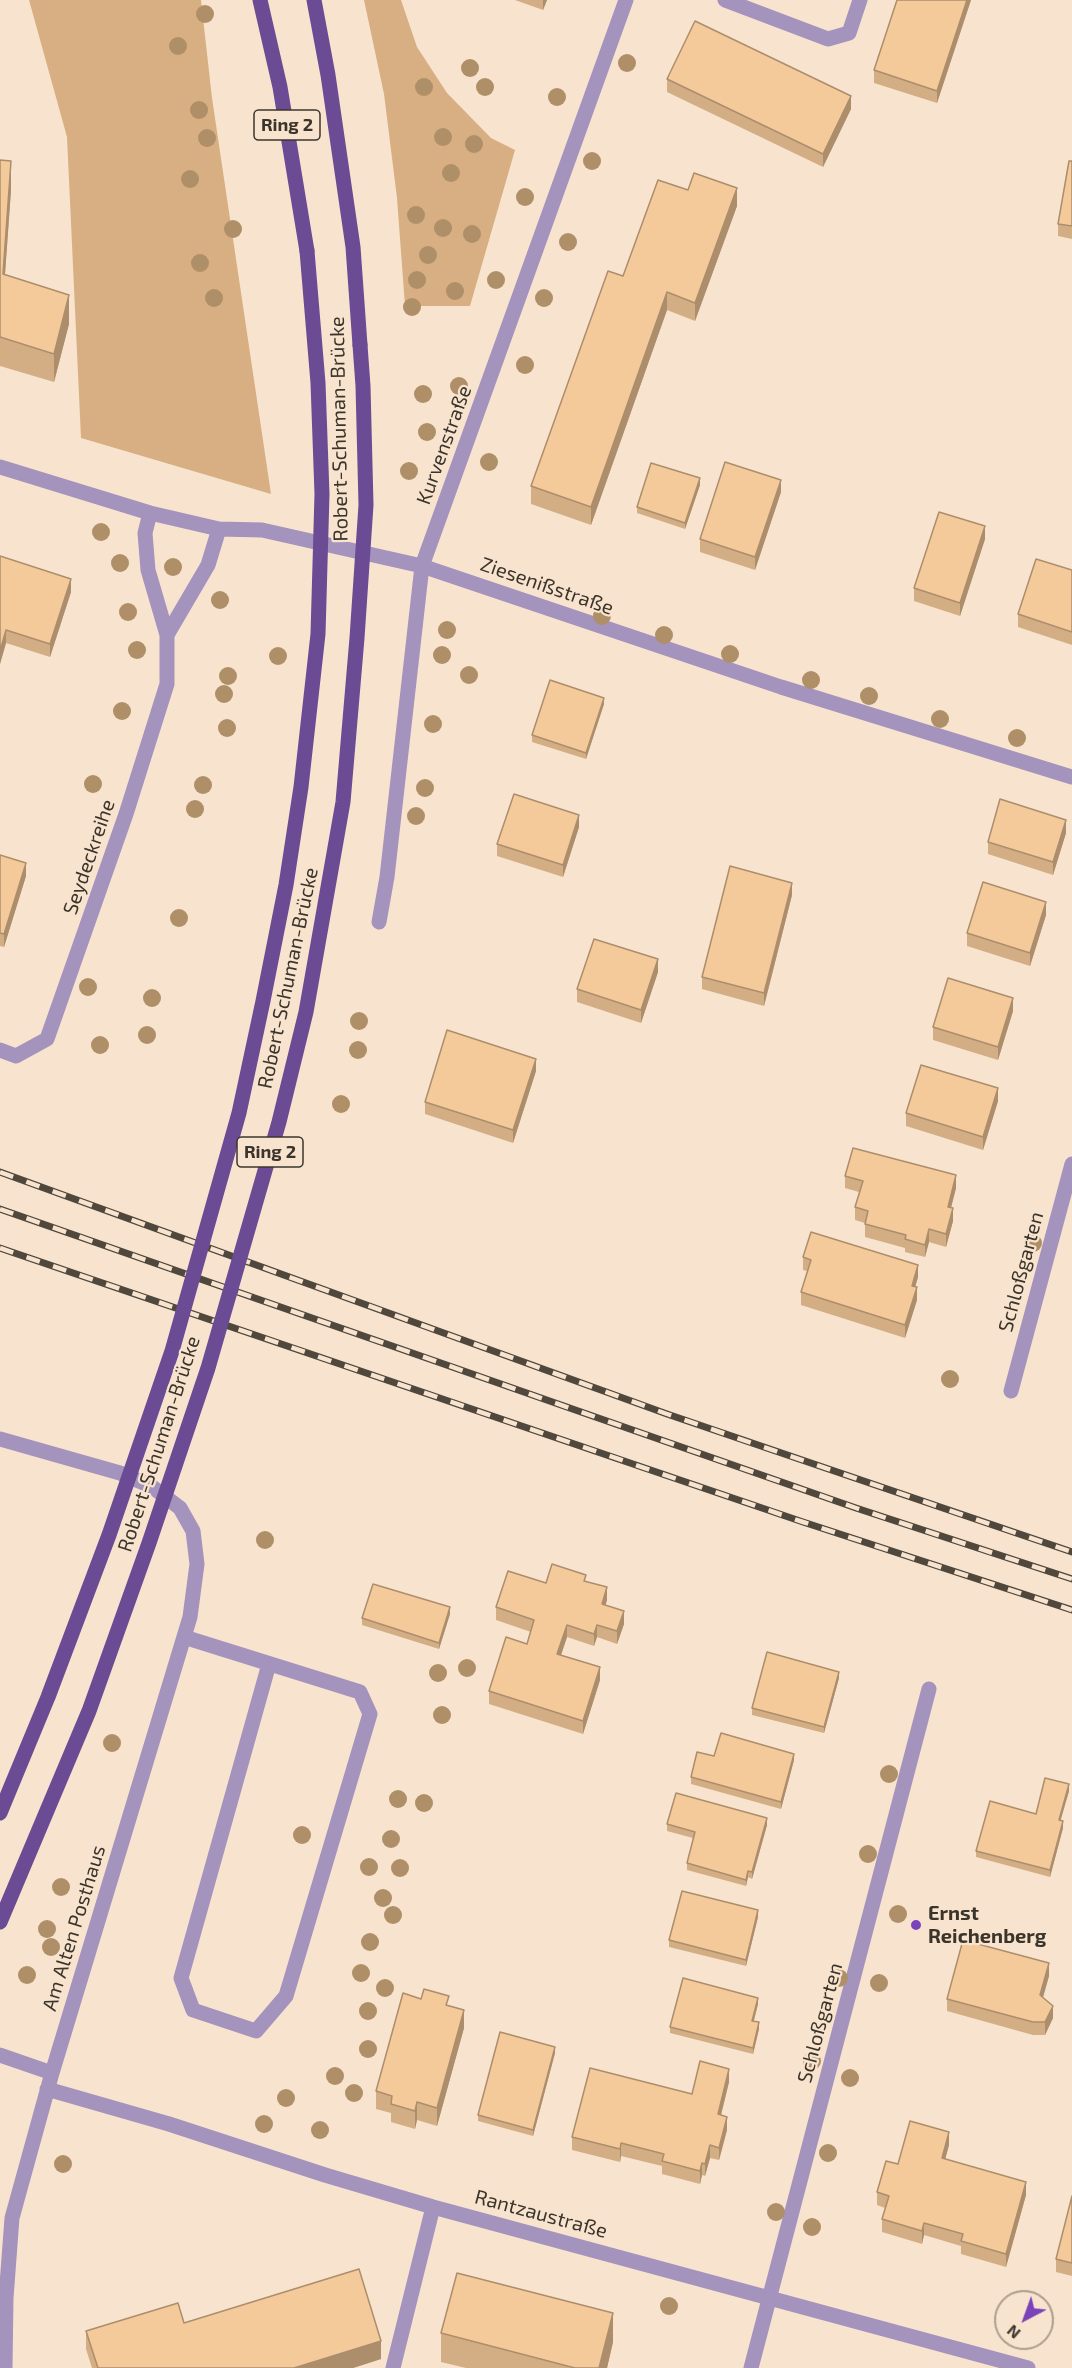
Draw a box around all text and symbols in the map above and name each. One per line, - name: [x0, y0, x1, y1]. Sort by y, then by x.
- road number: Ring 2: [254, 110, 320, 140]
- street label: Robert-Schuman-Brücke: [325, 316, 353, 542]
- street label: Kurvenstraße: [411, 382, 477, 508]
- street label: Ziesenißstraße: [477, 552, 617, 620]
- street label: Seydeckreihe: [58, 796, 120, 918]
- street label: Robert-Schuman-Brücke: [253, 865, 323, 1091]
- road number: Ring 2: [237, 1137, 303, 1167]
- street label: Schloßgarten: [993, 1209, 1049, 1335]
- street label: Robert-Schuman-Brücke: [113, 1333, 205, 1555]
- street label: Am Alten Posthaus: [37, 1842, 111, 2014]
- place label: Ernst Reichenberg: [928, 1901, 1046, 1948]
- marker: Ernst Reichenberg: [909, 1918, 923, 1932]
- street label: Schloßgarten: [792, 1960, 848, 2086]
- street label: Rantzaustraße: [472, 2185, 610, 2243]
- north arrow: [994, 2290, 1054, 2350]
- text: N: [1003, 2321, 1024, 2343]

